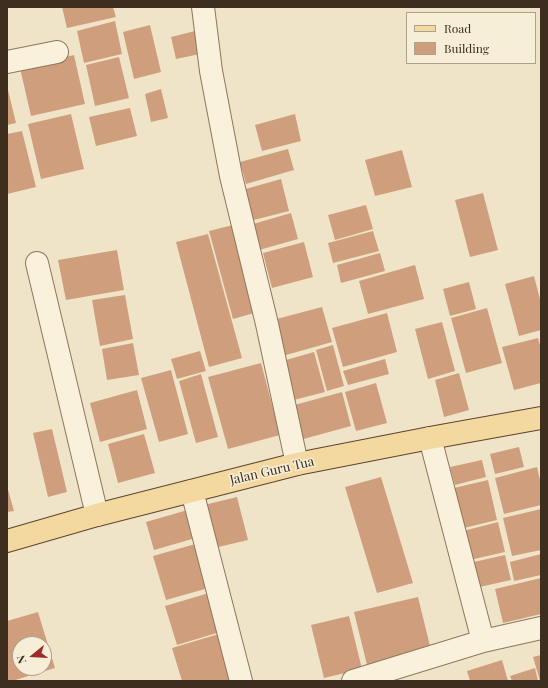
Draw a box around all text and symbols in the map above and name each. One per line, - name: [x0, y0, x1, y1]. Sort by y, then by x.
- legend: [406, 12, 536, 64]
- text: Road: [444, 20, 471, 36]
- text: Building: [444, 40, 489, 56]
- street label: Jalan Guru Tua: [228, 454, 316, 488]
- north arrow: [12, 636, 52, 676]
- text: N: [13, 653, 29, 666]

